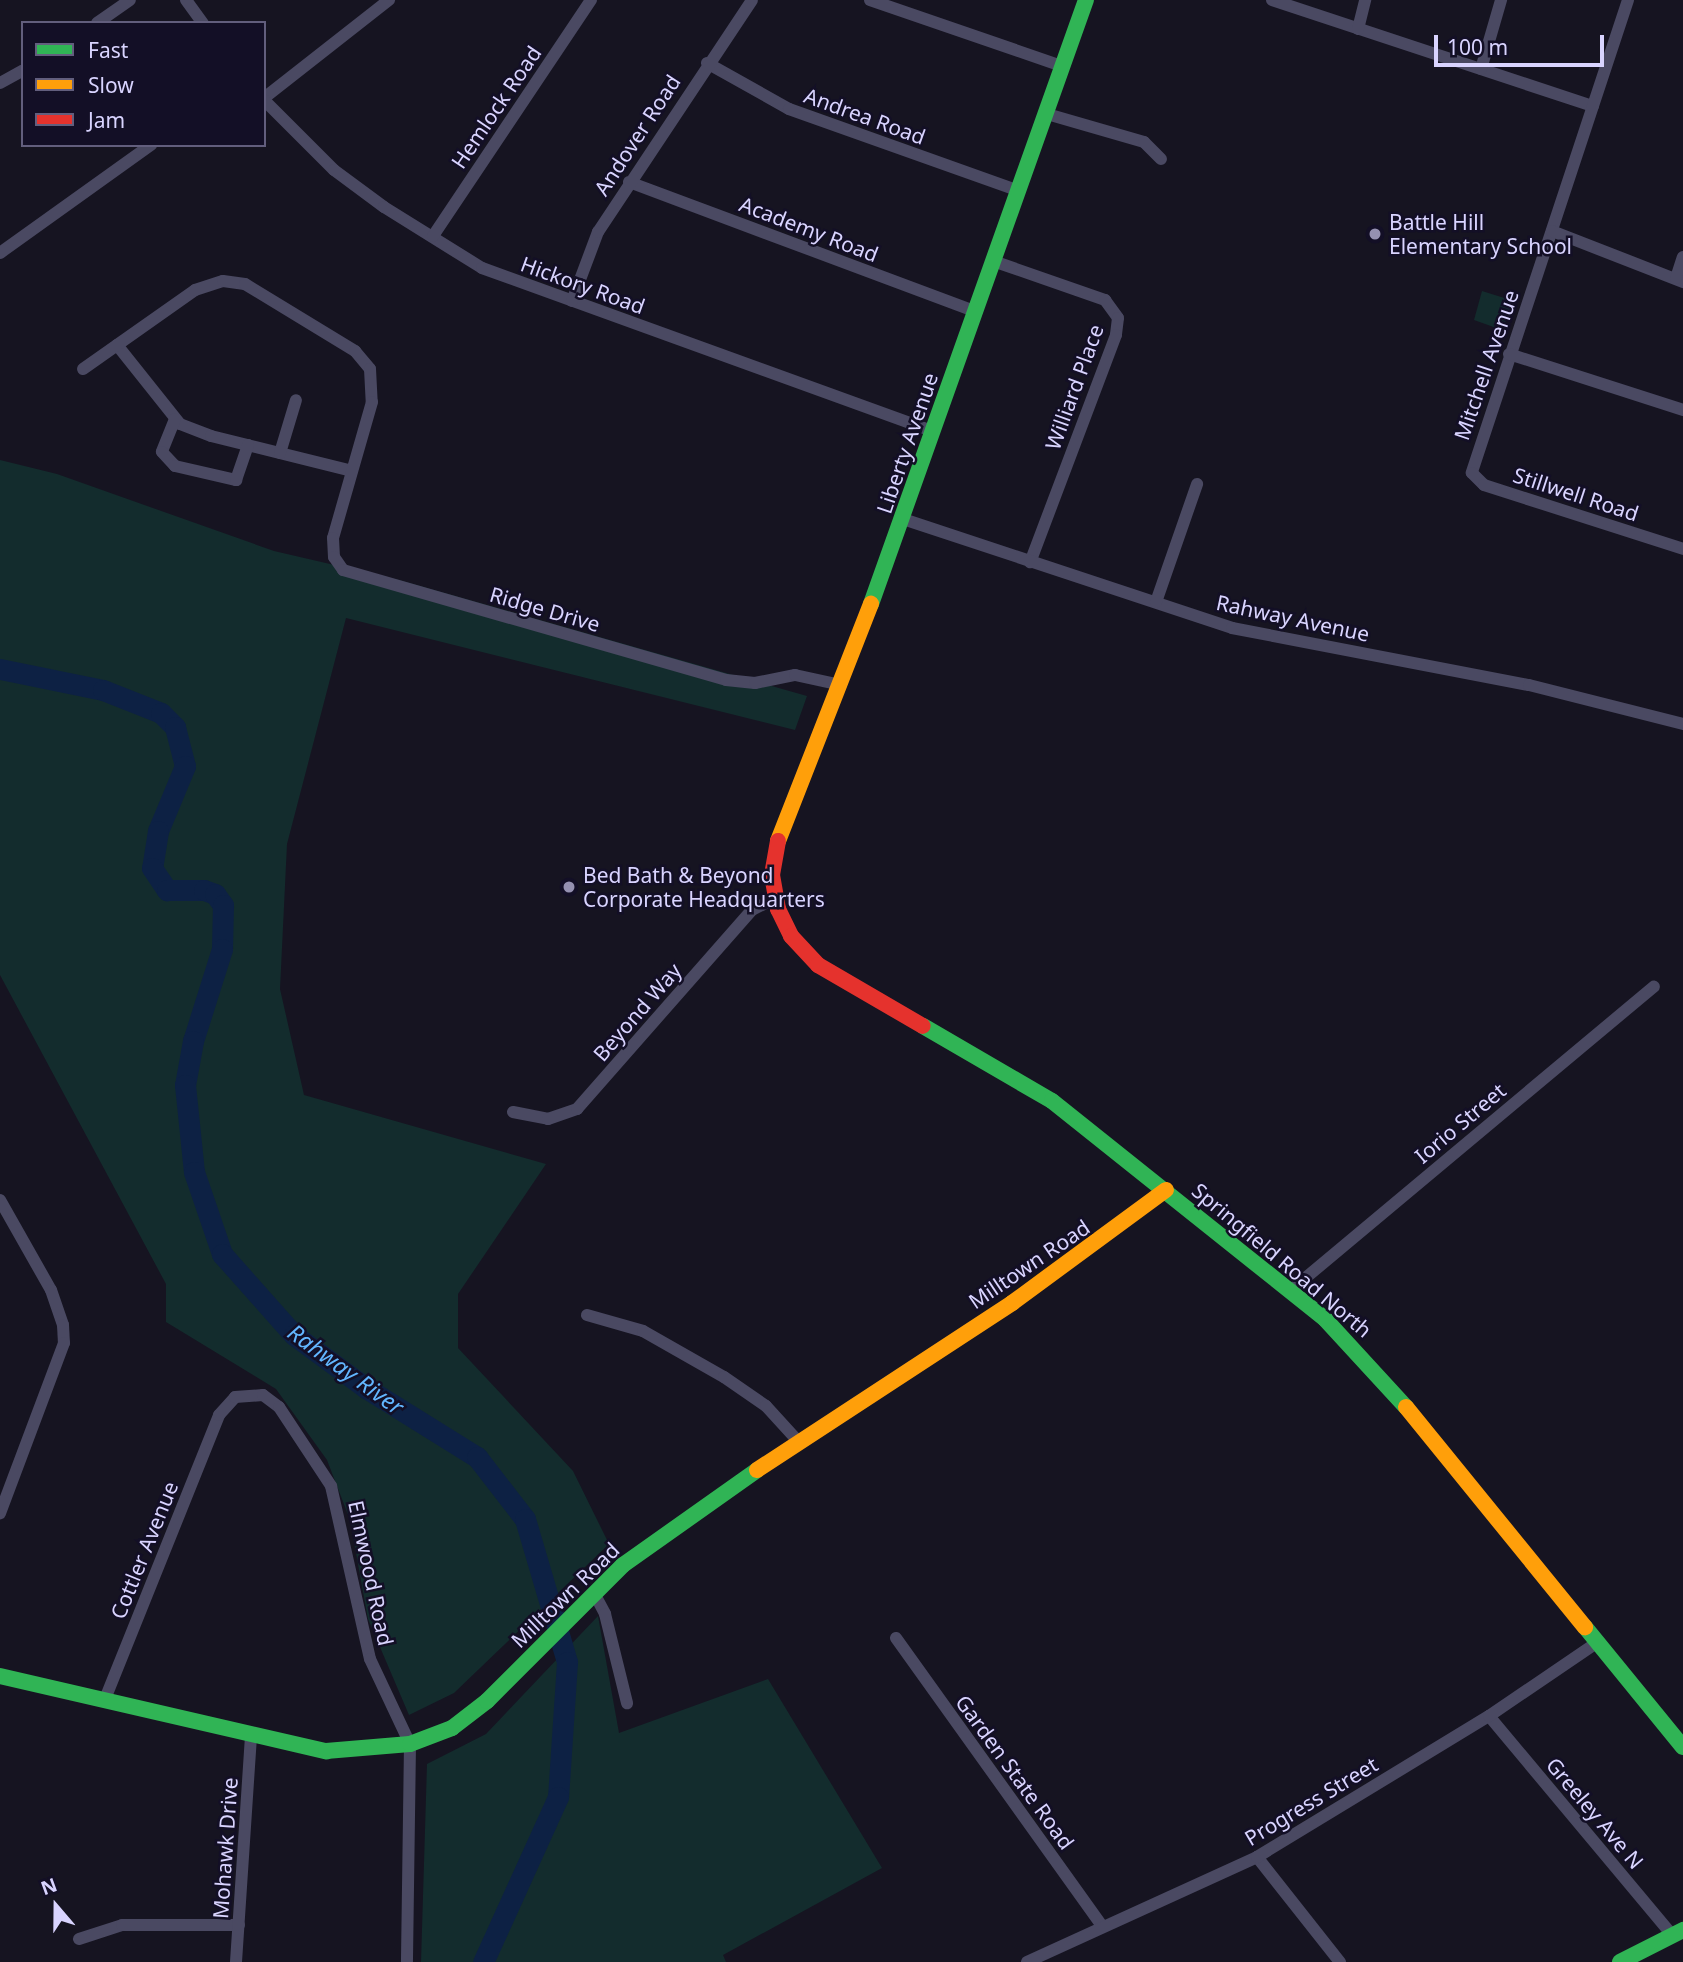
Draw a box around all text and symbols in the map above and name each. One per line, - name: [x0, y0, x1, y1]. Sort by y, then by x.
- legend: [21, 21, 266, 147]
- scale bar: [1438, 21, 1608, 65]
- text: 100 m: [1447, 33, 1508, 61]
- text: Fast: [88, 36, 128, 64]
- street label: Hemlock Road: [446, 41, 546, 173]
- street label: Andover Road: [589, 70, 685, 200]
- text: Slow: [88, 71, 134, 99]
- street label: Andrea Road: [801, 82, 929, 150]
- text: Jam: [88, 106, 125, 134]
- street label: Academy Road: [736, 191, 882, 267]
- place label: Battle Hill Elementary School: [1389, 209, 1572, 259]
- marker: Battle Hill Elementary School: [1367, 226, 1383, 242]
- street label: Hickory Road: [517, 251, 649, 319]
- street label: Mitchell Avenue: [1449, 287, 1523, 443]
- street label: Williard Place: [1040, 321, 1108, 453]
- street label: Liberty Avenue: [871, 369, 943, 517]
- street label: Stillwell Road: [1510, 462, 1642, 526]
- street label: Ridge Drive: [487, 581, 603, 637]
- street label: Rahway Avenue: [1214, 589, 1372, 647]
- place label: Bed Bath & Beyond Corporate Headquarters: [583, 862, 825, 912]
- marker: Bed Bath & Beyond Corporate Headquarters: [561, 879, 577, 895]
- street label: Beyond Way: [588, 958, 686, 1066]
- street label: Iorio Street: [1409, 1078, 1511, 1168]
- street label: Springfield Road North: [1187, 1178, 1377, 1342]
- street label: Milltown Road: [964, 1214, 1094, 1314]
- water label: Rahway River: [283, 1318, 409, 1420]
- street label: Cottler Avenue: [105, 1477, 183, 1623]
- street label: Elmwood Road: [343, 1498, 399, 1648]
- street label: Milltown Road: [506, 1537, 624, 1653]
- street label: Garden State Road: [951, 1690, 1079, 1854]
- street label: Progress Street: [1240, 1751, 1382, 1851]
- street label: Greeley Ave N: [1541, 1752, 1649, 1874]
- street label: Mohawk Drive: [207, 1776, 243, 1920]
- north arrow: [21, 1871, 91, 1941]
- text: N: [37, 1871, 61, 1901]

